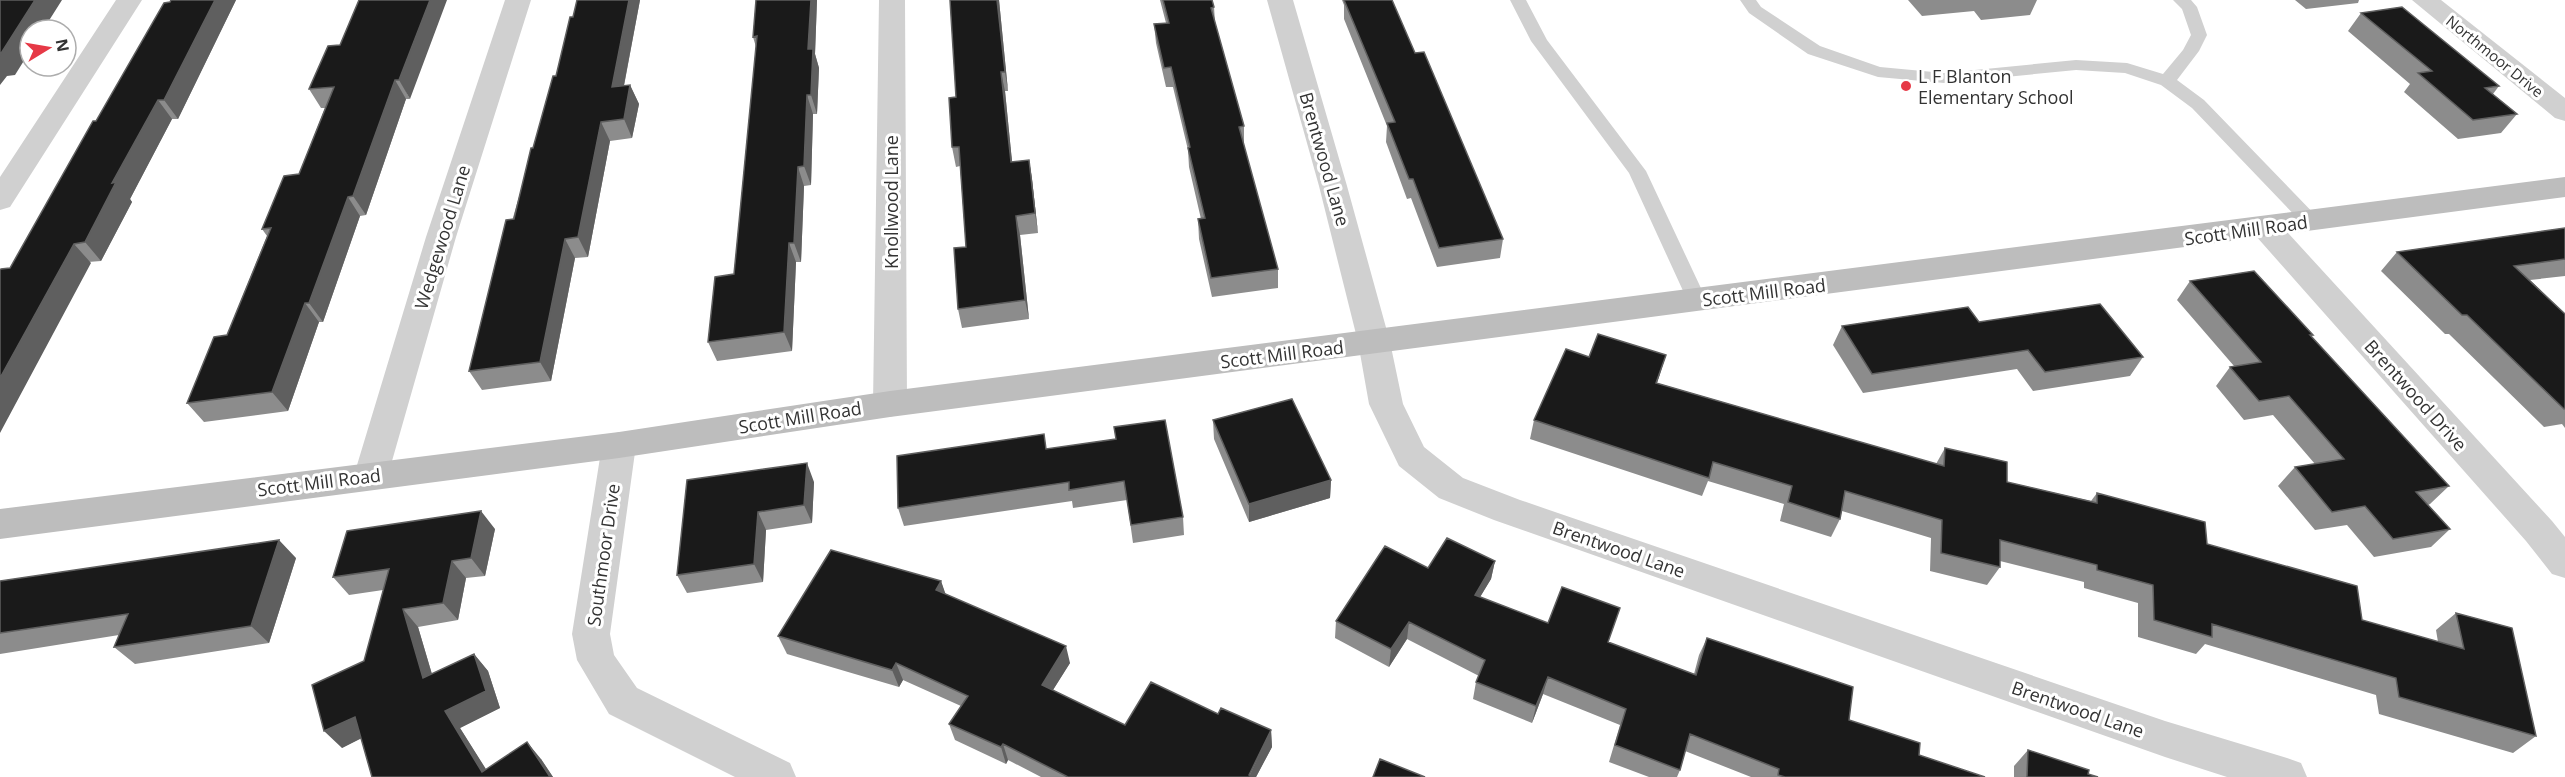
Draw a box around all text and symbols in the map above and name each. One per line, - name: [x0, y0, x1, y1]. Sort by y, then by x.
- street label: Northmoor Drive: [2442, 11, 2548, 101]
- north arrow: [18, 18, 78, 78]
- text: N: [51, 37, 75, 54]
- place label: L F Blanton Elementary School: [1918, 64, 2074, 109]
- marker: L F Blanton Elementary School: [1899, 79, 1913, 93]
- street label: Brentwood Lane: [1294, 89, 1356, 229]
- street label: Knollwood Lane: [879, 135, 903, 269]
- street label: Wedgewood Lane: [409, 162, 475, 312]
- street label: Scott Mill Road: [2183, 209, 2309, 251]
- street label: Scott Mill Road: [1701, 273, 1827, 311]
- street label: Brentwood Drive: [2360, 334, 2472, 456]
- street label: Scott Mill Road: [1219, 335, 1345, 373]
- street label: Scott Mill Road: [737, 395, 863, 439]
- street label: Scott Mill Road: [256, 463, 382, 501]
- street label: Southmoor Drive: [581, 482, 625, 628]
- street label: Brentwood Lane: [1550, 515, 1688, 583]
- street label: Brentwood Lane: [2009, 675, 2147, 743]

